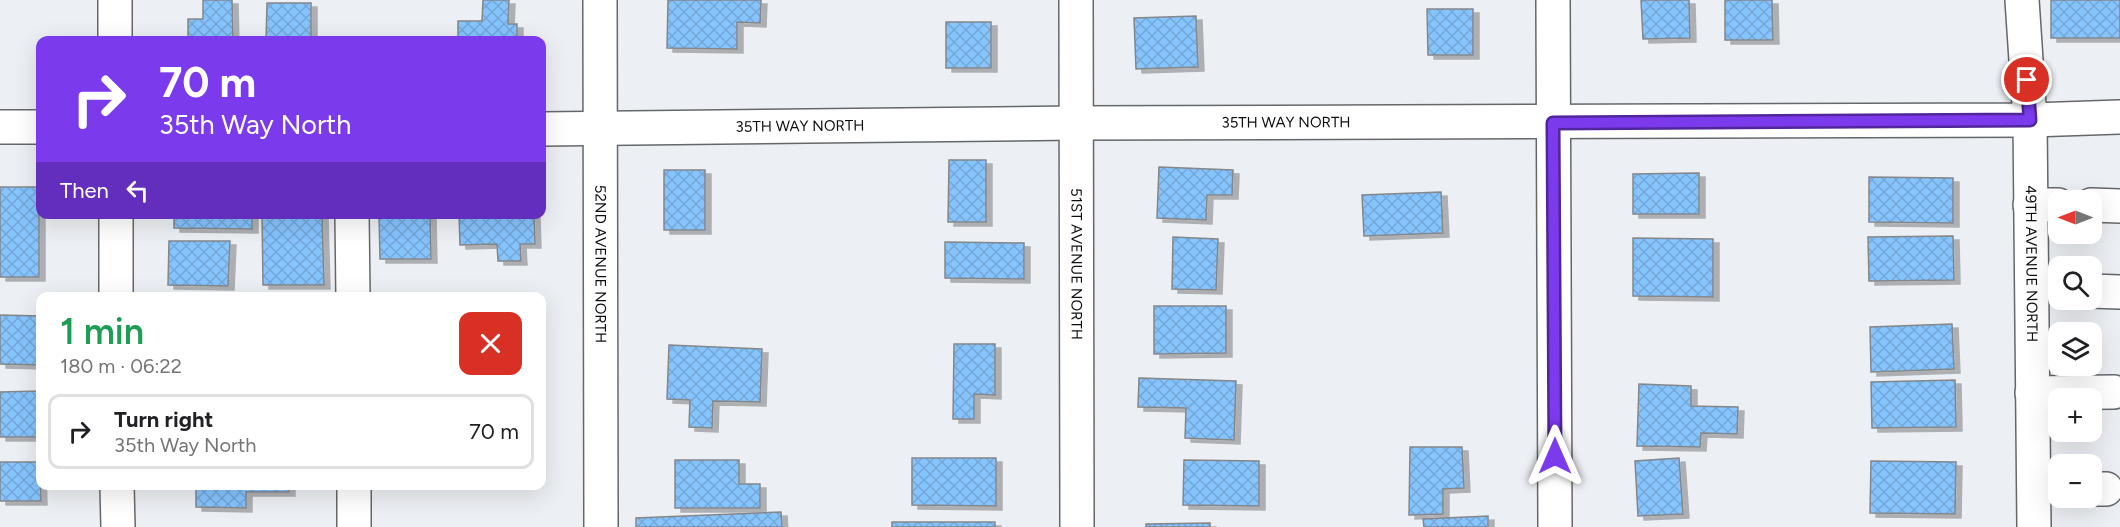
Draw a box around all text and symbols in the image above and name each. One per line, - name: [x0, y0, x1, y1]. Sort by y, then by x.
- pin: [2001, 54, 2052, 105]
- text: 70 m: [159, 57, 256, 108]
- icon: right: [60, 60, 138, 138]
- icon: arrive: [2010, 63, 2043, 96]
- text: 35th Way North: [159, 108, 351, 141]
- street label: 35TH WAY NORTH: [1221, 113, 1350, 132]
- street label: 35TH WAY NORTH: [735, 116, 865, 136]
- icon: left: [121, 174, 154, 207]
- text: Then: [60, 177, 109, 204]
- street label: 52ND AVENUE NORTH: [591, 185, 610, 343]
- street label: 49TH AVENUE NORTH: [2022, 185, 2041, 342]
- street label: 51ST AVENUE NORTH: [1067, 188, 1086, 340]
- north arrow: [2048, 190, 2102, 244]
- map controls: [2048, 190, 2102, 508]
- button: search: [2048, 256, 2102, 310]
- text: 1 min: [60, 310, 144, 353]
- button: close: [459, 312, 522, 375]
- button: layers: [2048, 322, 2102, 376]
- text: 180 m · 06:22: [60, 354, 182, 378]
- button: +: [2048, 388, 2102, 442]
- text: Turn right: [114, 406, 213, 433]
- icon: right: [63, 415, 96, 448]
- text: 70 m: [469, 418, 519, 445]
- position arrow: [1523, 424, 1587, 488]
- text: 35th Way North: [114, 433, 257, 457]
- button: −: [2048, 454, 2102, 508]

